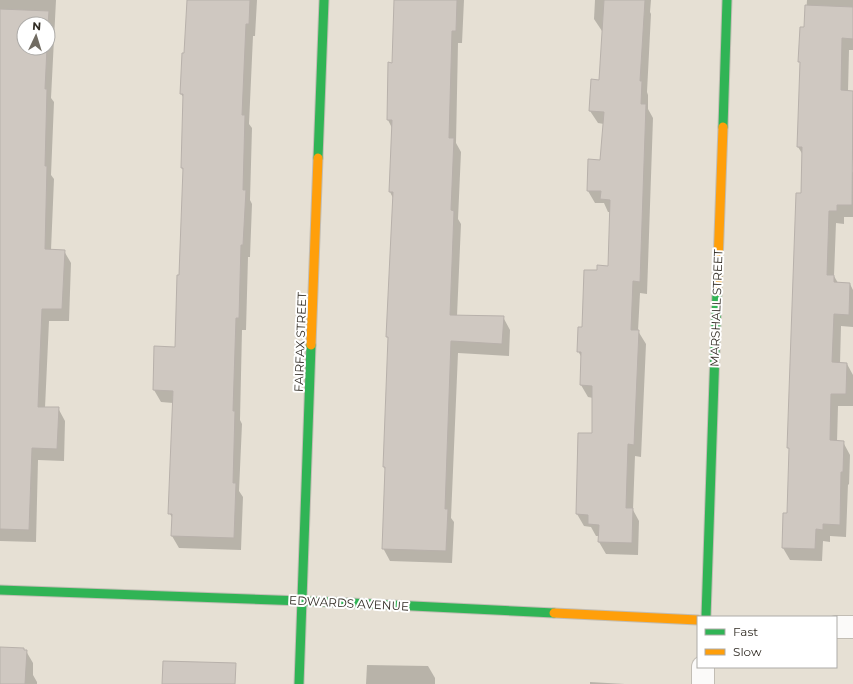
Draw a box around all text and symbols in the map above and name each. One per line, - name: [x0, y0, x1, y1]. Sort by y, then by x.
- north arrow: [16, 16, 56, 56]
- text: N: [32, 19, 42, 33]
- street label: MARSHALL STREET: [706, 249, 726, 367]
- street label: FAIRFAX STREET: [291, 292, 309, 392]
- street label: EDWARDS AVENUE: [289, 592, 409, 614]
- legend: [697, 616, 837, 668]
- text: Fast: [733, 624, 758, 639]
- text: Slow: [733, 644, 762, 659]

